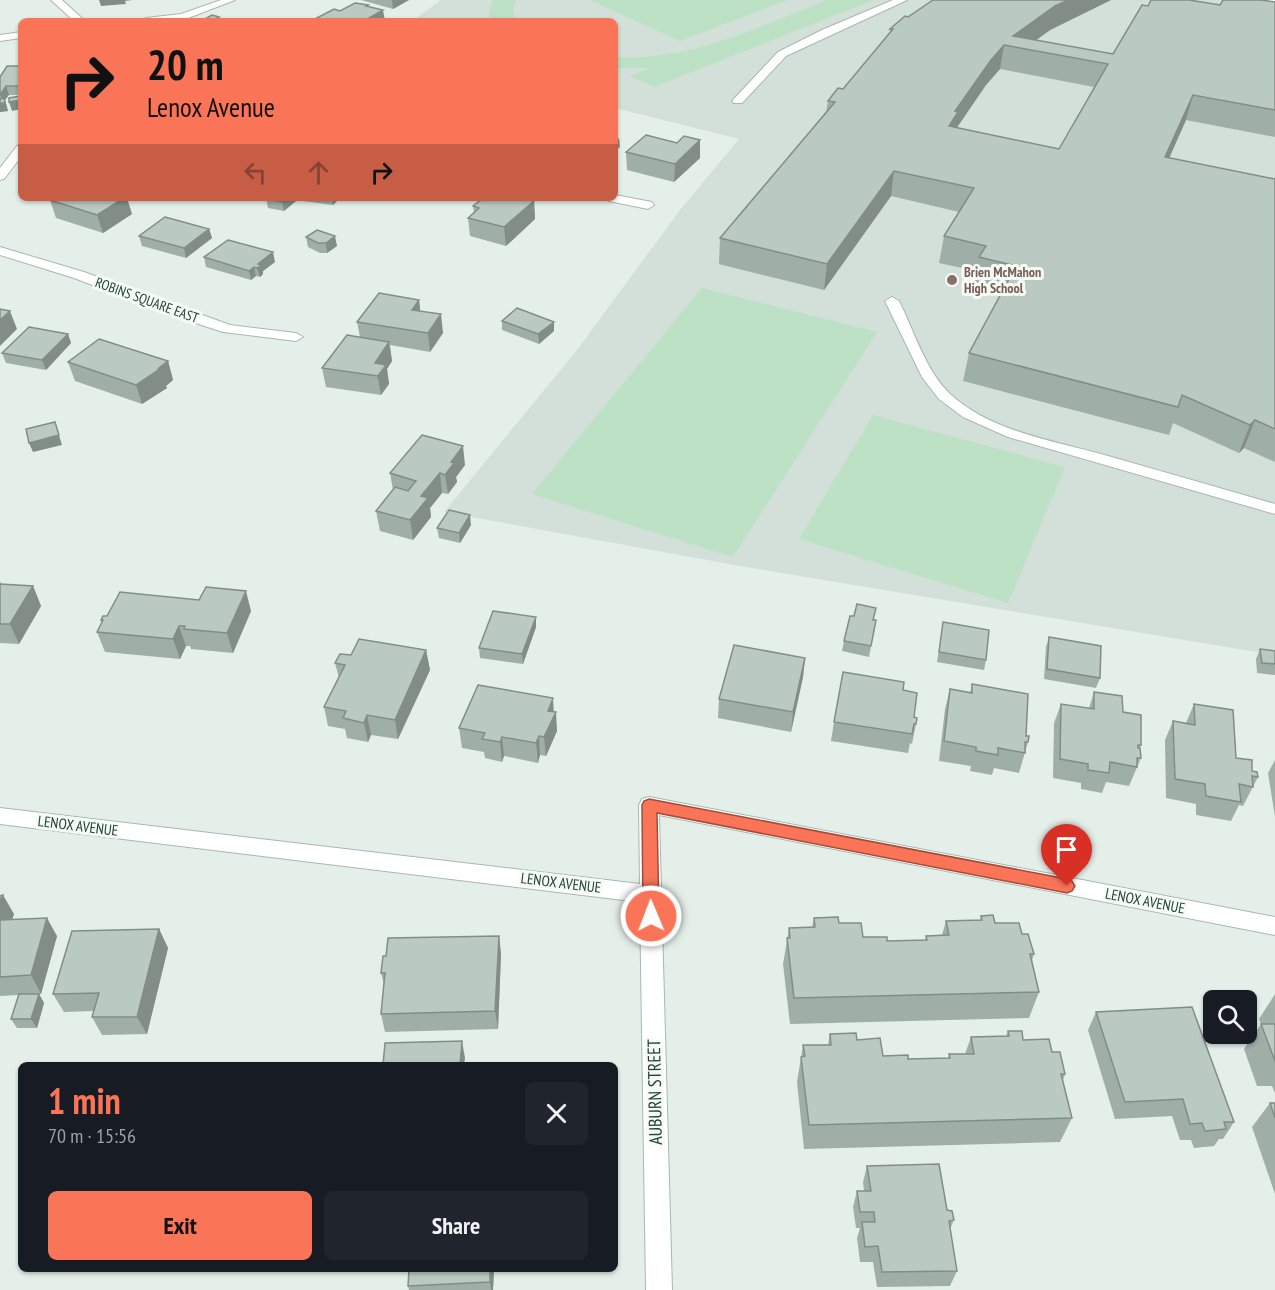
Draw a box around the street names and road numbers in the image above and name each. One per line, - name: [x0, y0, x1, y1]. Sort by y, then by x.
- street label: ROBINS SQUARE EAST: [93, 273, 202, 327]
- street label: LENOX AVENUE: [37, 811, 119, 840]
- street label: LENOX AVENUE: [520, 868, 602, 897]
- street label: LENOX AVENUE: [1104, 883, 1187, 918]
- street label: AUBURN STREET: [642, 1039, 667, 1145]

